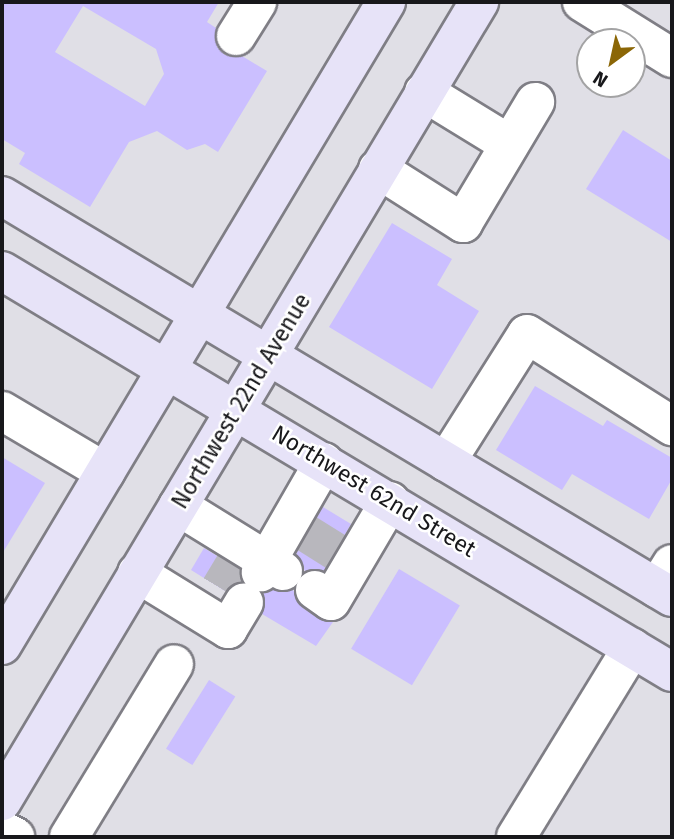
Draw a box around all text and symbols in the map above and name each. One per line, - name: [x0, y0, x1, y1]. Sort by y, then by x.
- north arrow: [576, 28, 646, 98]
- text: N: [589, 66, 612, 92]
- street label: Northwest 22nd Avenue: [166, 288, 316, 514]
- street label: Northwest 62nd Street: [267, 419, 481, 563]

